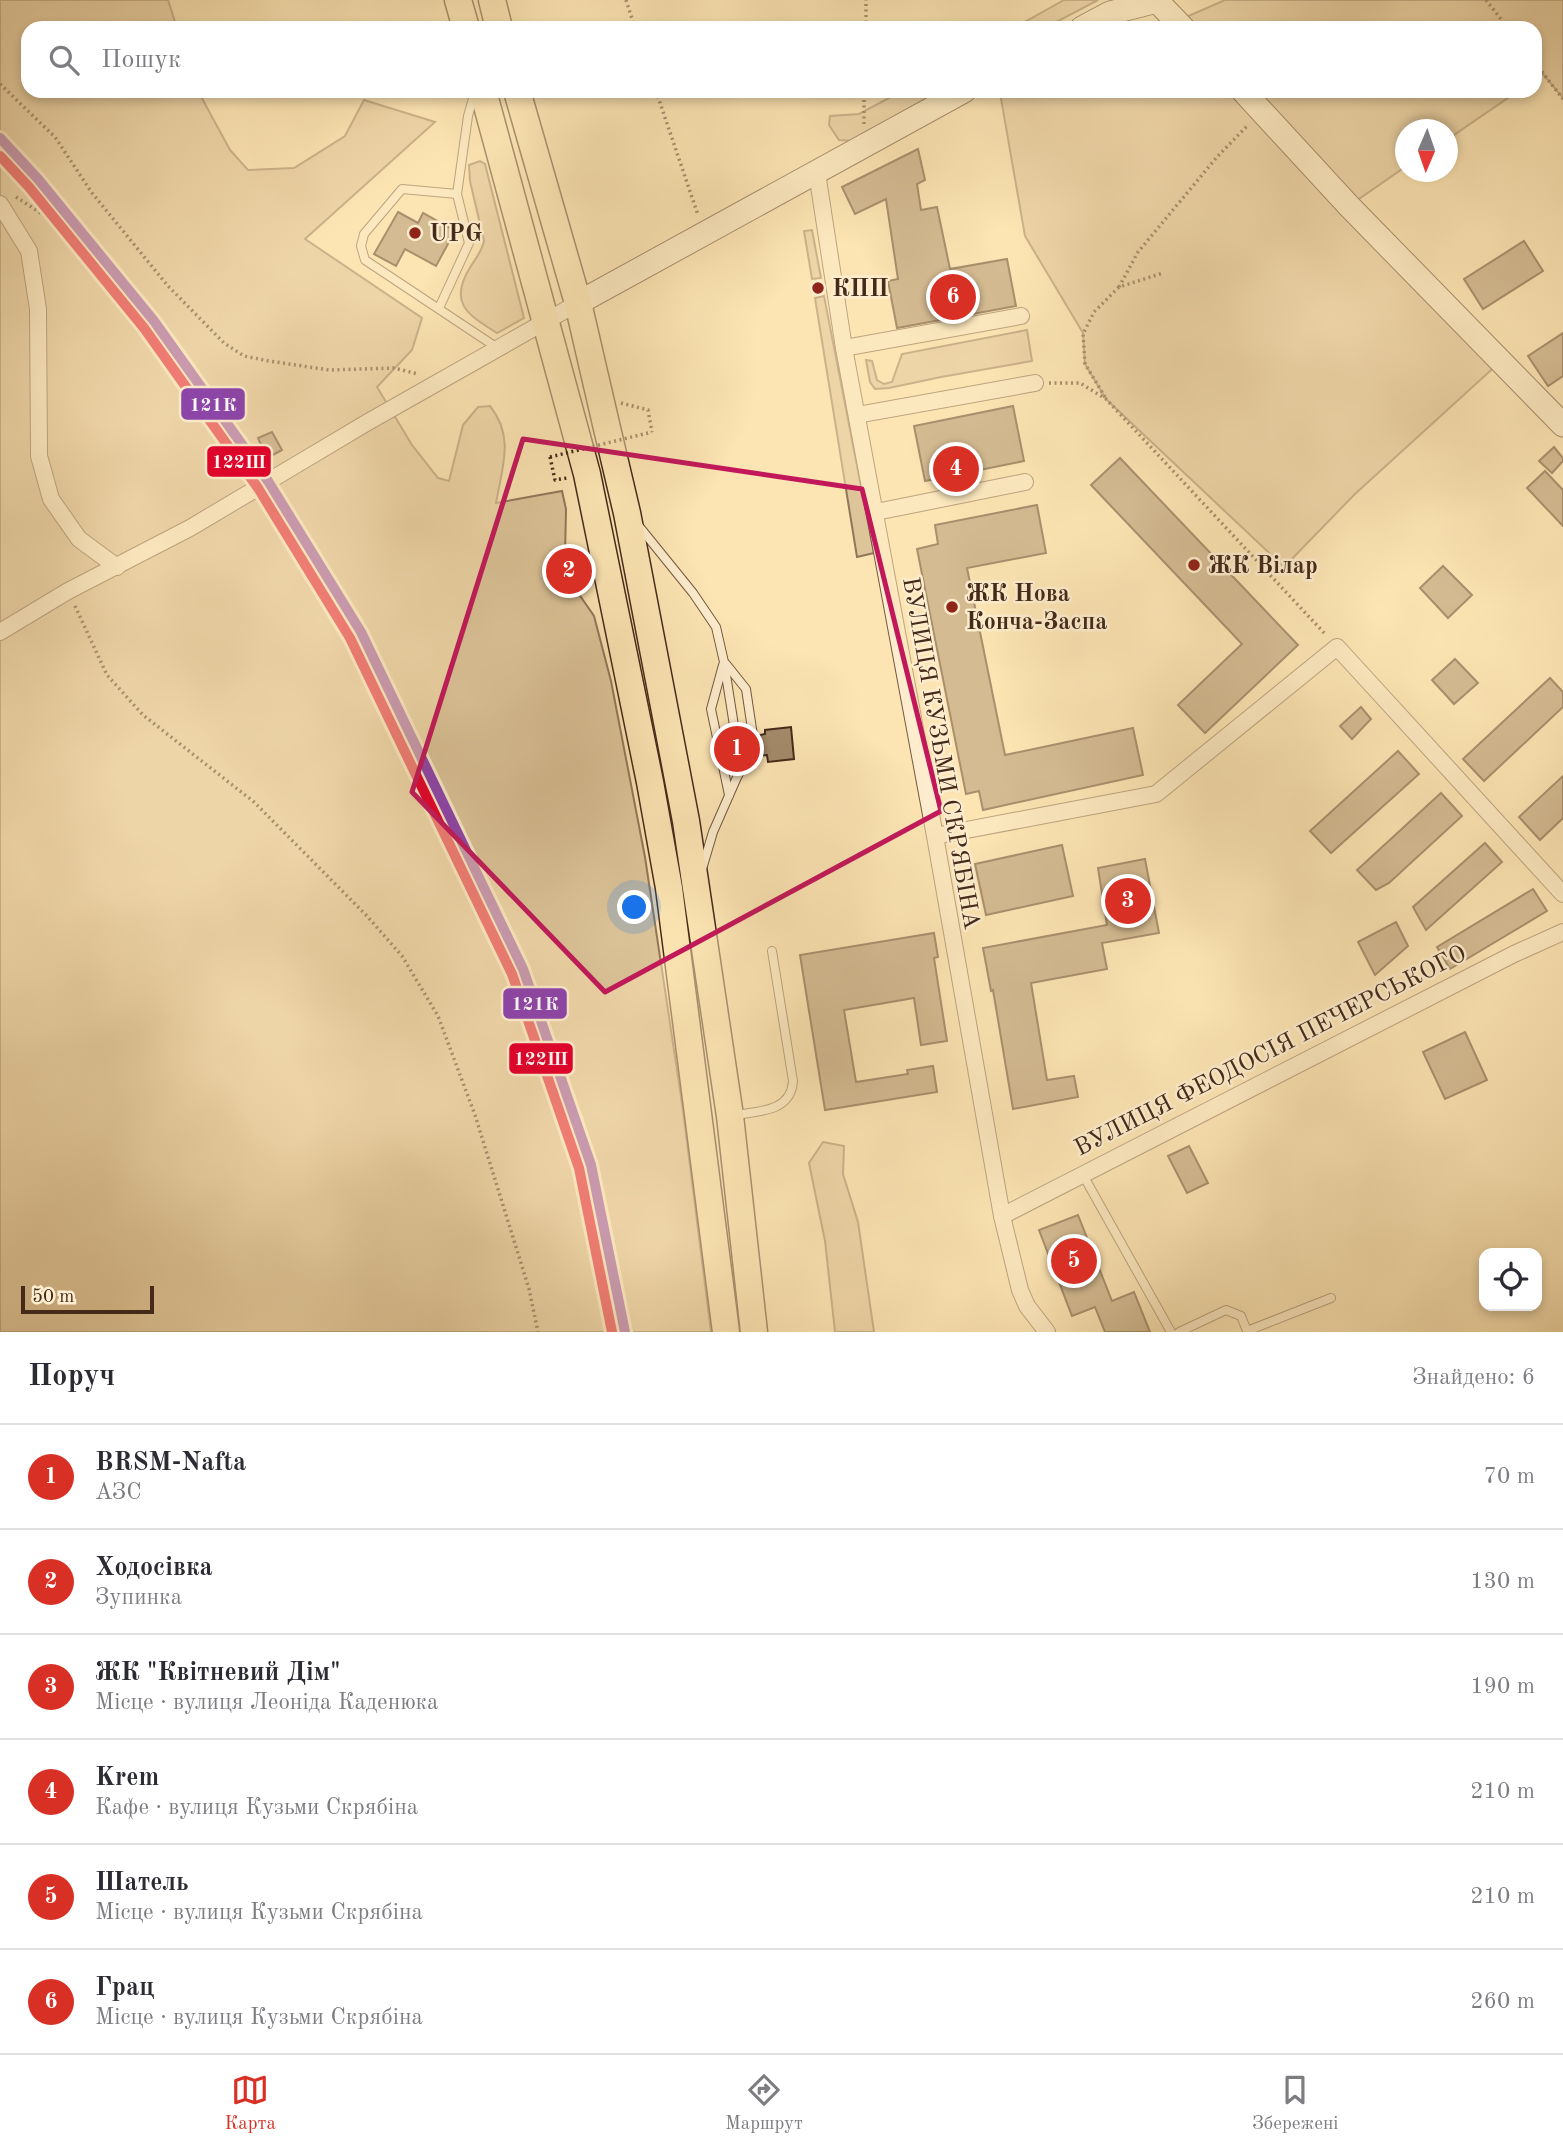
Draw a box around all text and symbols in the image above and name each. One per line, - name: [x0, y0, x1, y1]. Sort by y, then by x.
- search box: [21, 21, 1542, 98]
- icon: search: [45, 41, 83, 79]
- text: Пошук: [101, 47, 181, 73]
- north arrow: [1395, 119, 1458, 182]
- place label: UPG: [429, 223, 482, 247]
- marker: UPG: [407, 225, 423, 241]
- pin: 6: [930, 271, 976, 323]
- place label: КПП: [832, 278, 889, 302]
- marker: КПП: [810, 280, 826, 296]
- line badge: 121К: [180, 387, 246, 421]
- text: 121К: [189, 397, 237, 416]
- pin: 4: [933, 443, 979, 495]
- line badge: 122Ш: [206, 445, 272, 478]
- text: 122Ш: [212, 454, 266, 473]
- pin: 2: [546, 545, 592, 597]
- place label: ЖК Вілар: [1208, 555, 1318, 579]
- marker: ЖК Вілар: [1186, 557, 1202, 573]
- street label: ВУЛИЦЯ КУЗЬМИ СКРЯБІНА: [897, 575, 983, 931]
- place label: ЖК Нова Конча-Заспа: [966, 583, 1107, 635]
- marker: ЖК Нова Конча-Заспа: [944, 599, 960, 615]
- pin: 1: [714, 723, 760, 775]
- pin: 3: [1105, 875, 1151, 927]
- your location: [617, 890, 651, 924]
- street label: ВУЛИЦЯ ФЕОДОСІЯ ПЕЧЕРСЬКОГО: [1071, 942, 1471, 1161]
- line badge: 121К: [502, 987, 568, 1020]
- text: 121К: [511, 996, 559, 1015]
- line badge: 122Ш: [508, 1042, 574, 1075]
- text: 122Ш: [514, 1051, 568, 1070]
- pin: 5: [1051, 1235, 1097, 1287]
- map controls: [1479, 1248, 1542, 1311]
- button: locate: [1479, 1248, 1542, 1311]
- scale bar: [21, 1283, 154, 1315]
- text: 50 m: [32, 1288, 74, 1307]
- text: Поруч: [28, 1362, 115, 1392]
- text: Знайдено: 6: [1412, 1366, 1535, 1389]
- text: BRSM-Nafta: [95, 1450, 246, 1476]
- text: 1: [44, 1465, 58, 1488]
- text: 70 m: [1484, 1465, 1535, 1488]
- text: АЗС: [95, 1481, 142, 1504]
- text: Ходосівка: [95, 1555, 213, 1581]
- text: 2: [44, 1570, 58, 1593]
- text: 130 m: [1470, 1570, 1535, 1593]
- text: Зупинка: [95, 1586, 182, 1609]
- text: ЖК "Квітневий Дім": [95, 1660, 341, 1686]
- text: 3: [44, 1675, 58, 1698]
- text: 190 m: [1470, 1675, 1535, 1698]
- text: Місце · вулиця Леоніда Каденюка: [95, 1691, 438, 1714]
- text: Krem: [95, 1765, 159, 1791]
- text: 4: [44, 1780, 58, 1803]
- text: 210 m: [1470, 1780, 1535, 1803]
- text: Кафе · вулиця Кузьми Скрябіна: [95, 1796, 418, 1819]
- text: Шатель: [95, 1870, 189, 1896]
- text: 5: [44, 1885, 58, 1908]
- text: 210 m: [1470, 1885, 1535, 1908]
- text: Місце · вулиця Кузьми Скрябіна: [95, 1901, 423, 1924]
- text: Грац: [95, 1975, 154, 2001]
- text: 6: [44, 1990, 58, 2013]
- text: 260 m: [1470, 1990, 1535, 2013]
- text: Місце · вулиця Кузьми Скрябіна: [95, 2006, 423, 2029]
- tab: Карта: [224, 2071, 276, 2136]
- tab: Маршрут: [725, 2071, 803, 2136]
- tab: Збережені: [1252, 2071, 1338, 2136]

